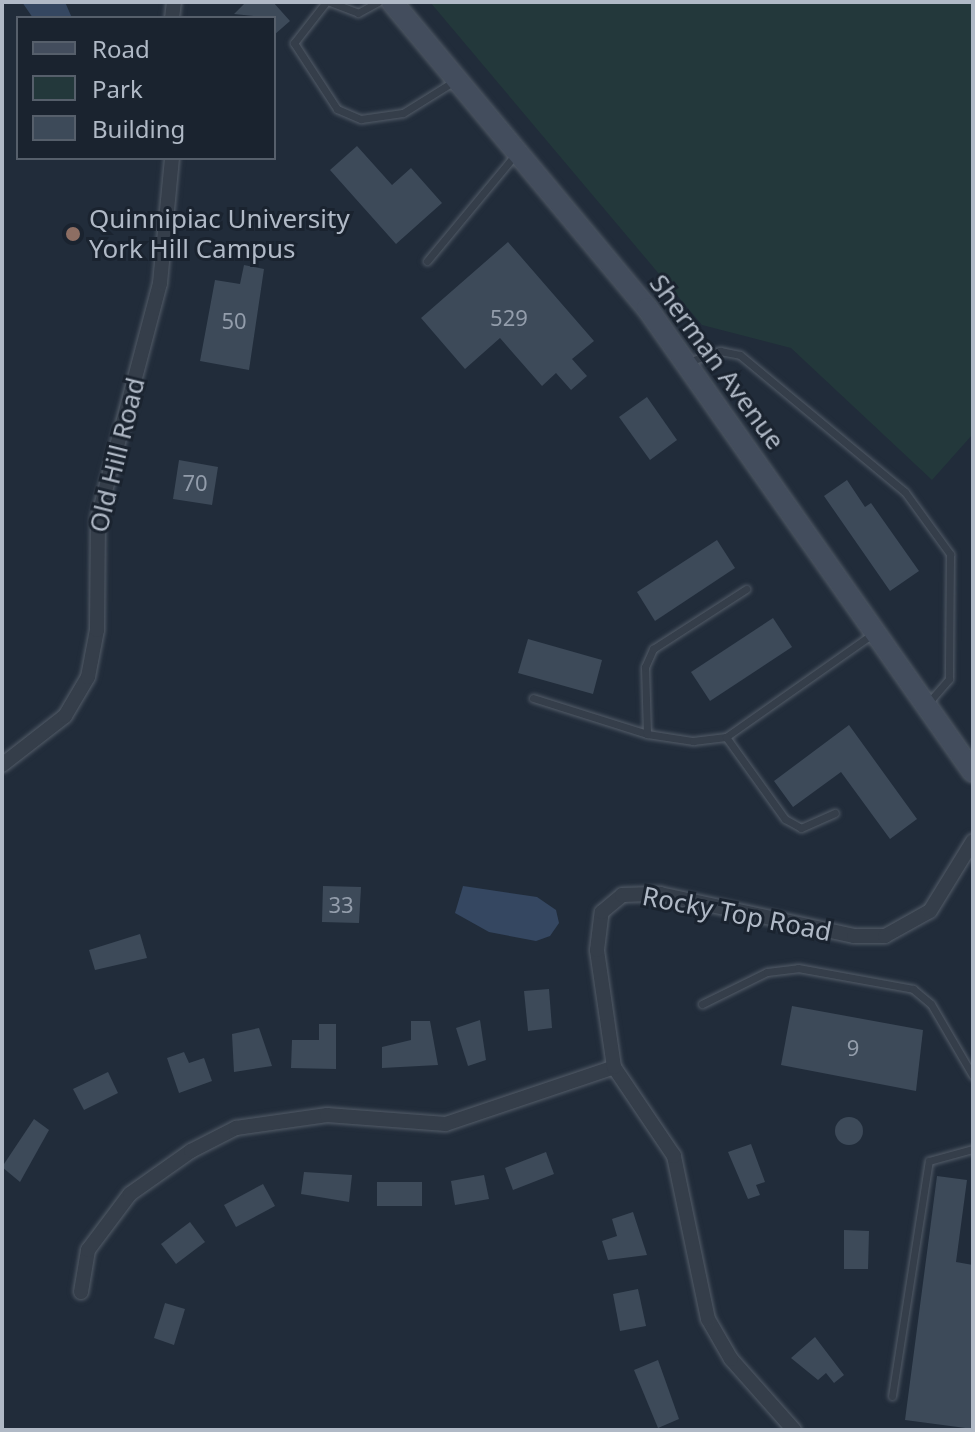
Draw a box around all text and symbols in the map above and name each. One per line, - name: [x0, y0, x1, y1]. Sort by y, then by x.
- legend: [16, 16, 276, 160]
- text: Road: [92, 32, 150, 65]
- text: Park: [92, 72, 143, 105]
- text: Building: [92, 112, 185, 145]
- place label: Quinnipiac University York Hill Campus: [89, 203, 350, 264]
- marker: Quinnipiac University York Hill Campus: [64, 225, 82, 243]
- street label: Sherman Avenue: [643, 268, 791, 456]
- house number: 529: [490, 305, 528, 331]
- house number: 50: [221, 308, 247, 334]
- street label: Old Hill Road: [83, 374, 151, 536]
- house number: 70: [182, 470, 208, 496]
- street label: Rocky Top Road: [640, 880, 834, 948]
- house number: 33: [328, 892, 354, 918]
- house number: 9: [847, 1035, 859, 1061]

